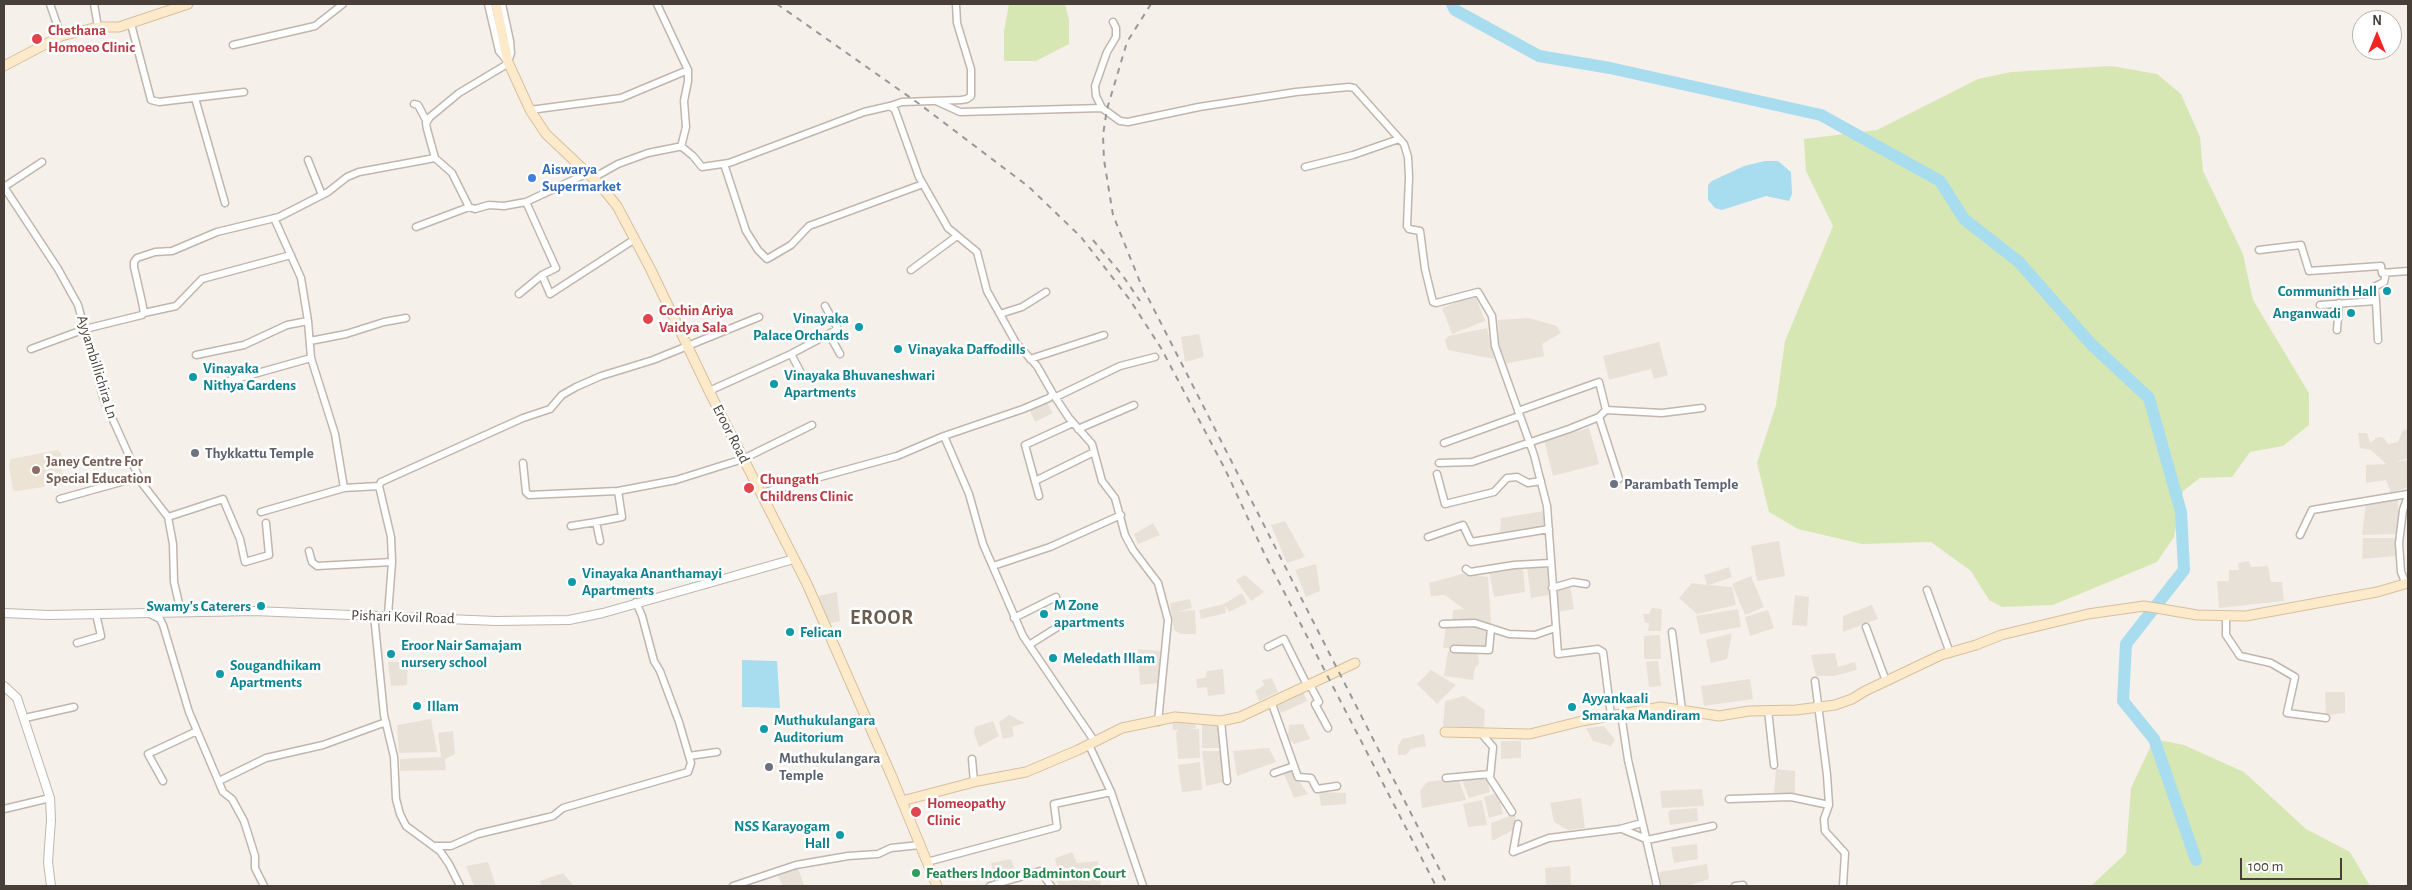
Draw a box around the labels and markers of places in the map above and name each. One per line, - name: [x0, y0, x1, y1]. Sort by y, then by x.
- place label: Chethana Homoeo Clinic: [48, 21, 135, 56]
- marker: Chethana Homoeo Clinic: [30, 32, 44, 46]
- place label: Aiswarya Supermarket: [542, 160, 621, 195]
- marker: Aiswarya Supermarket: [526, 172, 538, 184]
- place label: Communith Hall: [2278, 282, 2377, 300]
- marker: Communith Hall: [2381, 285, 2393, 297]
- place label: Cochin Ariya Vaidya Sala: [659, 301, 734, 336]
- place label: Anganwadi: [2273, 304, 2341, 322]
- marker: Anganwadi: [2345, 307, 2357, 319]
- place label: Vinayaka Palace Orchards: [753, 309, 849, 344]
- marker: Cochin Ariya Vaidya Sala: [641, 312, 655, 326]
- marker: Vinayaka Palace Orchards: [853, 321, 865, 333]
- place label: Vinayaka Daffodills: [908, 340, 1025, 358]
- marker: Vinayaka Daffodills: [892, 343, 904, 355]
- place label: Vinayaka Nithya Gardens: [203, 359, 296, 394]
- place label: Vinayaka Bhuvaneshwari Apartments: [784, 366, 935, 401]
- marker: Vinayaka Nithya Gardens: [187, 371, 199, 383]
- marker: Vinayaka Bhuvaneshwari Apartments: [768, 378, 780, 390]
- place label: Thykkattu Temple: [205, 444, 314, 462]
- marker: Thykkattu Temple: [189, 447, 201, 459]
- place label: Janey Centre For Special Education: [46, 452, 152, 487]
- marker: Janey Centre For Special Education: [30, 464, 42, 476]
- place label: Chungath Childrens Clinic: [760, 470, 853, 505]
- place label: Parambath Temple: [1624, 475, 1738, 493]
- marker: Parambath Temple: [1608, 478, 1620, 490]
- marker: Chungath Childrens Clinic: [742, 481, 756, 495]
- place label: Vinayaka Ananthamayi Apartments: [582, 564, 722, 599]
- marker: Vinayaka Ananthamayi Apartments: [566, 576, 578, 588]
- place label: M Zone apartments: [1054, 596, 1124, 631]
- place label: Swamy's Caterers: [147, 597, 251, 615]
- marker: Swamy's Caterers: [255, 600, 267, 612]
- marker: M Zone apartments: [1038, 608, 1050, 620]
- place label: Felican: [800, 623, 842, 641]
- marker: Felican: [784, 626, 796, 638]
- place label: Eroor Nair Samajam nursery school: [401, 636, 522, 671]
- marker: Eroor Nair Samajam nursery school: [385, 648, 397, 660]
- place label: Meledath Illam: [1063, 649, 1155, 667]
- marker: Meledath Illam: [1047, 652, 1059, 664]
- place label: Sougandhikam Apartments: [230, 656, 321, 691]
- marker: Sougandhikam Apartments: [214, 668, 226, 680]
- place label: Ayyankaali Smaraka Mandiram: [1582, 689, 1700, 724]
- place label: Illam: [427, 697, 459, 715]
- marker: Illam: [411, 700, 423, 712]
- marker: Ayyankaali Smaraka Mandiram: [1566, 701, 1578, 713]
- place label: Muthukulangara Auditorium: [774, 711, 875, 746]
- marker: Muthukulangara Auditorium: [758, 723, 770, 735]
- place label: Muthukulangara Temple: [779, 749, 880, 784]
- marker: Muthukulangara Temple: [763, 761, 775, 773]
- place label: Homeopathy Clinic: [927, 794, 1006, 829]
- marker: Homeopathy Clinic: [909, 805, 923, 819]
- place label: NSS Karayogam Hall: [734, 817, 830, 852]
- marker: NSS Karayogam Hall: [834, 829, 846, 841]
- place label: Feathers Indoor Badminton Court: [926, 864, 1126, 882]
- marker: Feathers Indoor Badminton Court: [910, 867, 922, 879]

